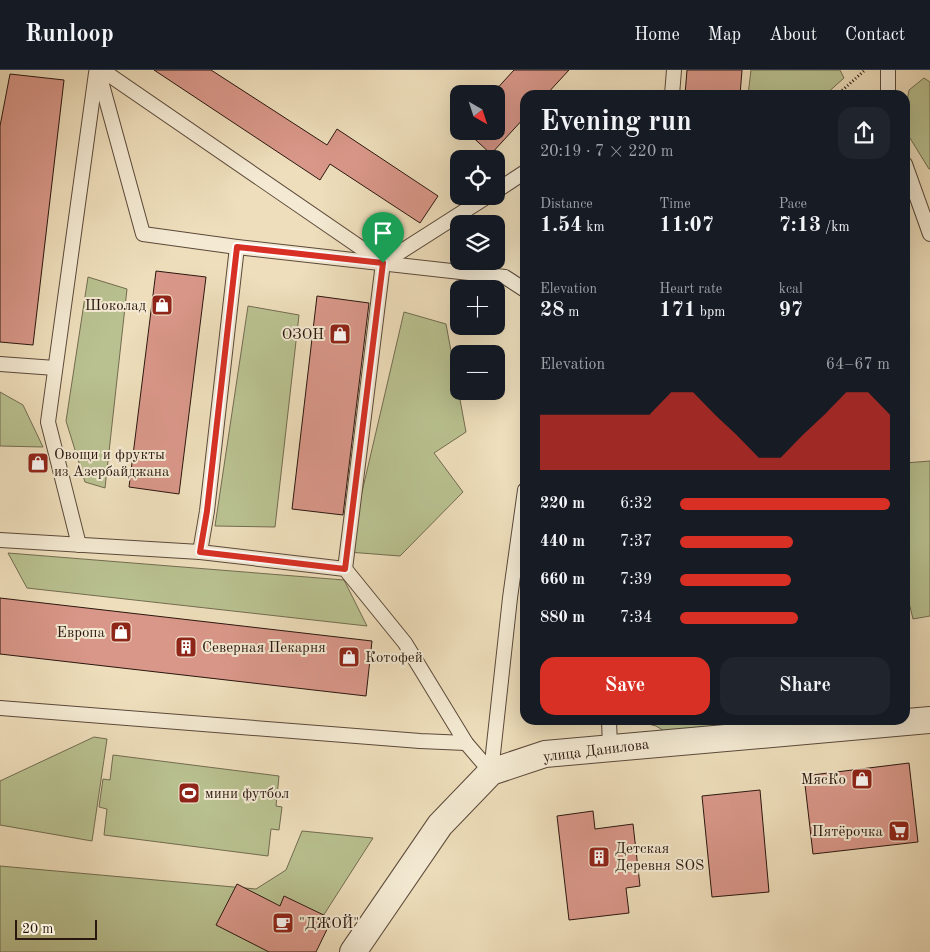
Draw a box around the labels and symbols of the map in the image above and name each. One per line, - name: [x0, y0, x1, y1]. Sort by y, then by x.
- north arrow: [450, 85, 505, 140]
- pin: [362, 212, 404, 263]
- shop icon: Шоколад: [150, 293, 174, 317]
- place label: Шоколад: [85, 299, 147, 314]
- shop icon: ОЗОН: [328, 322, 352, 346]
- place label: ОЗОН: [282, 328, 324, 343]
- place label: Овощи и фрукты из Азербайджана: [54, 448, 170, 480]
- shop icon: Овощи и фрукты из Азербайджана: [26, 451, 50, 475]
- shop icon: Европа: [109, 620, 133, 644]
- place label: Европа: [57, 626, 106, 641]
- building icon: Северная Пекарня: [174, 635, 198, 659]
- place label: Северная Пекарня: [202, 641, 326, 656]
- shop icon: Котофей: [337, 645, 361, 669]
- place label: Котофей: [365, 651, 423, 666]
- street label: улица Данилова: [542, 737, 651, 765]
- shop icon: МясКо: [850, 767, 874, 791]
- place label: МясКо: [801, 773, 846, 788]
- sports icon: мини футбол: [177, 781, 201, 805]
- place label: мини футбол: [205, 787, 289, 802]
- supermarket icon: Пятёрочка: [887, 819, 911, 843]
- place label: Пятёрочка: [812, 825, 884, 840]
- place label: Детская Деревня SOS: [615, 842, 704, 874]
- building icon: Детская Деревня SOS: [587, 845, 611, 869]
- cafe icon: "ДЖОЙ": [271, 911, 295, 935]
- place label: "ДЖОЙ": [299, 913, 359, 932]
- scale bar: [15, 917, 98, 940]

